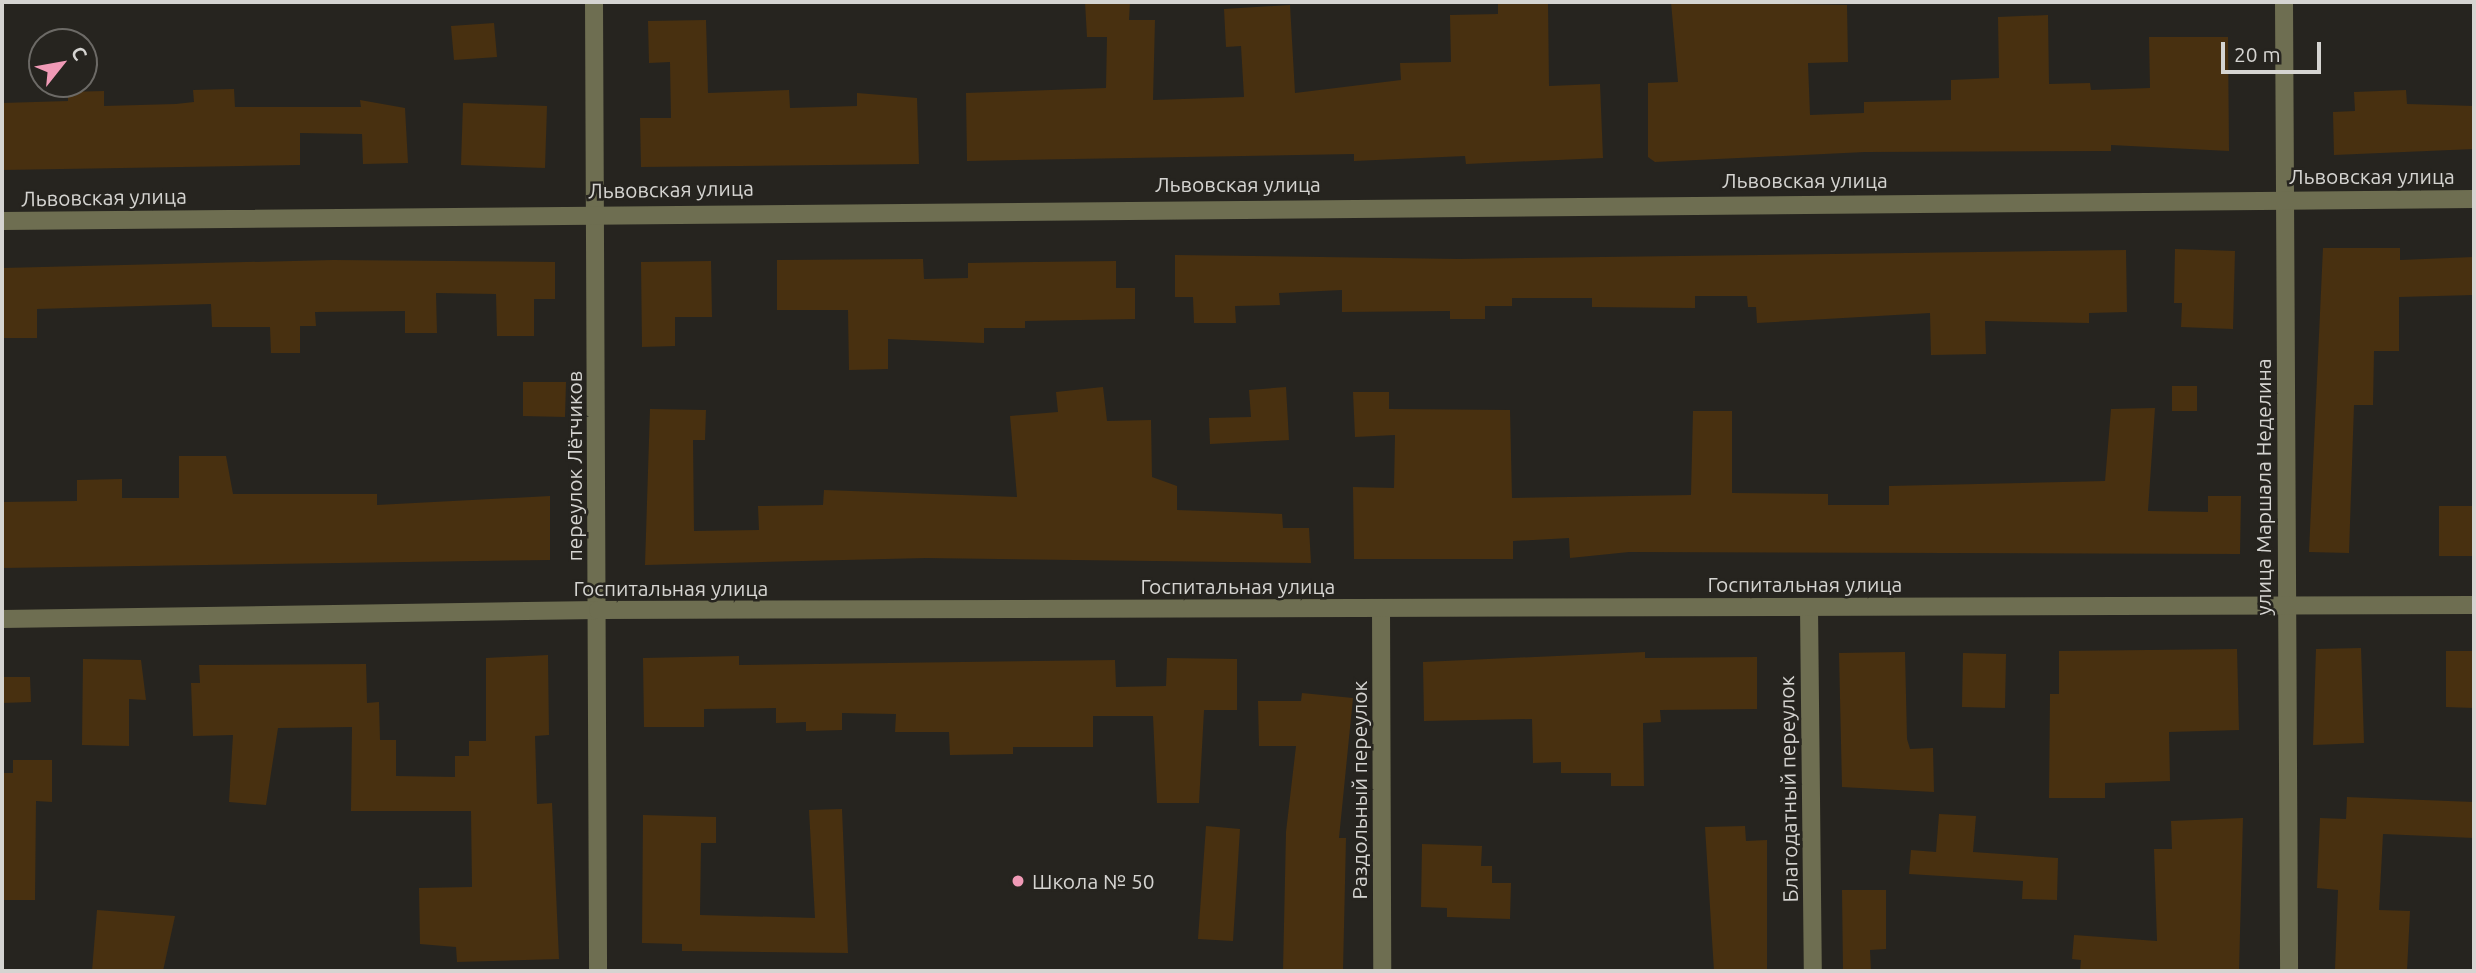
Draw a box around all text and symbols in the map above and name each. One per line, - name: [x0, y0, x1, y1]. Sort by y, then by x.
- north arrow: [28, 28, 98, 98]
- scale bar: [2224, 28, 2324, 72]
- text: С: [67, 42, 92, 64]
- text: 20 m: [2234, 42, 2281, 66]
- street label: Львовская улица: [2289, 163, 2455, 189]
- street label: Львовская улица: [1722, 167, 1888, 193]
- street label: Львовская улица: [1155, 171, 1321, 197]
- street label: Львовская улица: [588, 175, 754, 203]
- street label: Львовская улица: [21, 183, 187, 211]
- street label: улица Маршала Неделина: [2250, 358, 2276, 616]
- street label: переулок Лётчиков: [561, 371, 587, 561]
- street label: Госпитальная улица: [1708, 571, 1902, 597]
- street label: Госпитальная улица: [1141, 573, 1335, 599]
- street label: Госпитальная улица: [574, 575, 768, 601]
- street label: Благодатный переулок: [1773, 675, 1803, 903]
- street label: Раздольный переулок: [1346, 681, 1372, 899]
- place label: Школа № 50: [1032, 868, 1155, 894]
- marker: Школа № 50: [1010, 873, 1026, 889]

